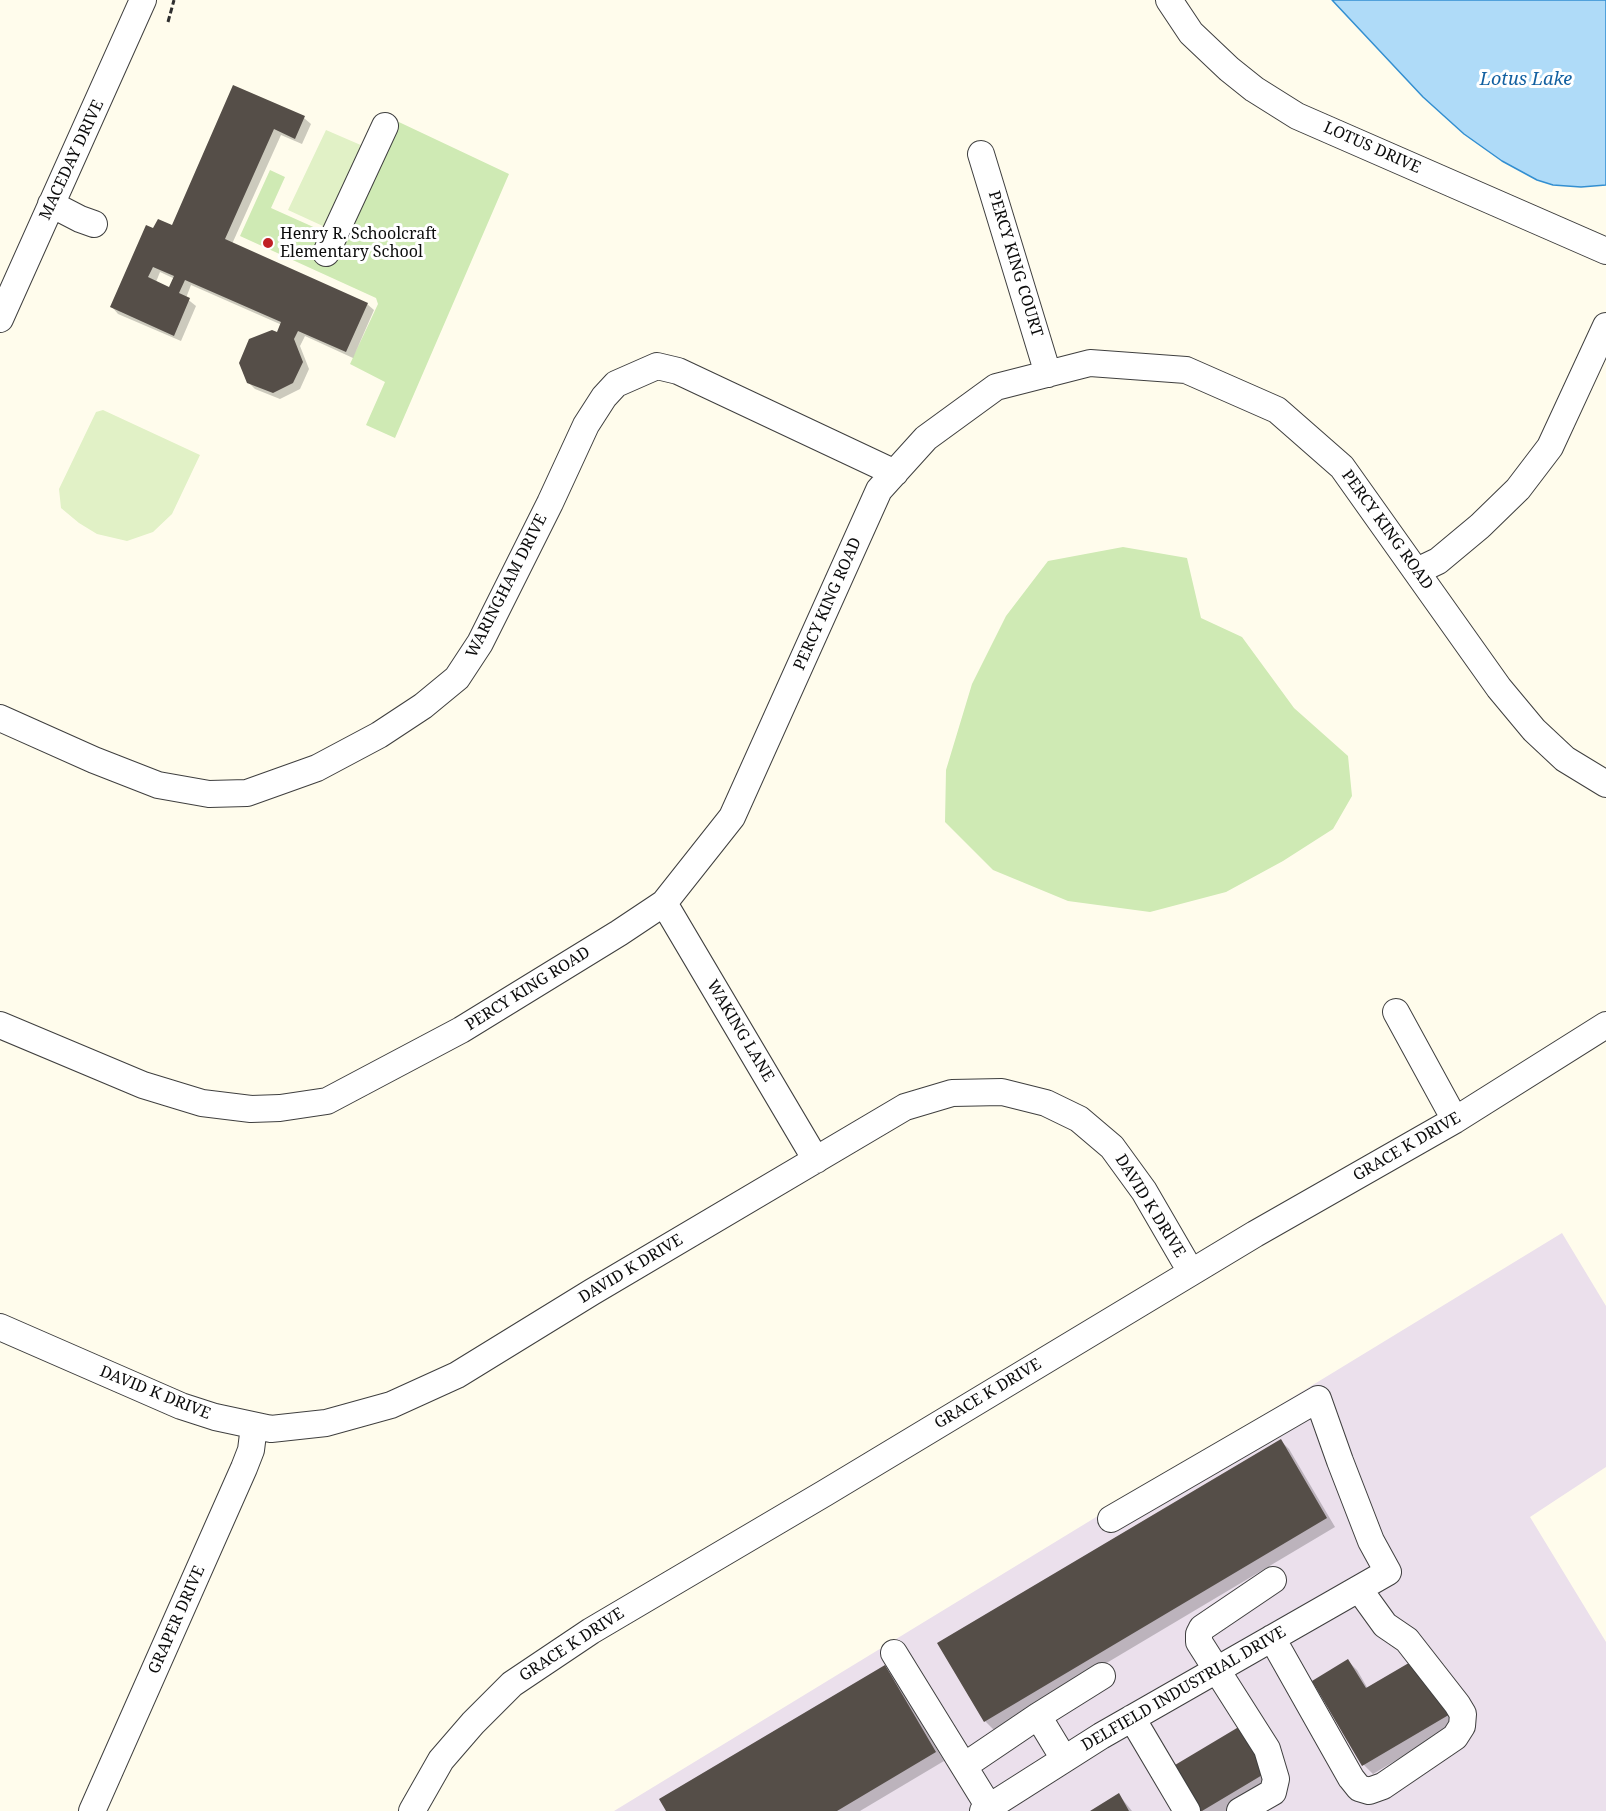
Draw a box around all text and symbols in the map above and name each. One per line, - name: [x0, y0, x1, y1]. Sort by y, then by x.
- water label: Lotus Lake: [1480, 69, 1572, 91]
- street label: MACEDAY DRIVE: [36, 97, 108, 223]
- street label: LOTUS DRIVE: [1320, 118, 1424, 178]
- street label: PERCY KING COURT: [984, 189, 1046, 339]
- place label: Henry R. Schoolcraft Elementary School: [280, 224, 437, 262]
- marker: Henry R. Schoolcraft Elementary School: [261, 236, 275, 250]
- street label: PERCY KING ROAD: [1337, 466, 1437, 594]
- street label: WARINGHAM DRIVE: [462, 511, 552, 661]
- street label: PERCY KING ROAD: [790, 535, 866, 673]
- street label: PERCY KING ROAD: [462, 943, 594, 1035]
- street label: WAKING LANE: [702, 977, 778, 1085]
- street label: GRACE K DRIVE: [1350, 1108, 1464, 1186]
- street label: DAVID K DRIVE: [1111, 1151, 1189, 1261]
- street label: DAVID K DRIVE: [576, 1230, 686, 1308]
- street label: GRACE K DRIVE: [931, 1355, 1045, 1433]
- street label: DAVID K DRIVE: [97, 1362, 213, 1424]
- street label: GRAPER DRIVE: [145, 1563, 209, 1677]
- street label: GRACE K DRIVE: [516, 1604, 628, 1686]
- street label: DELFIELD INDUSTRIAL DRIVE: [1079, 1623, 1289, 1755]

